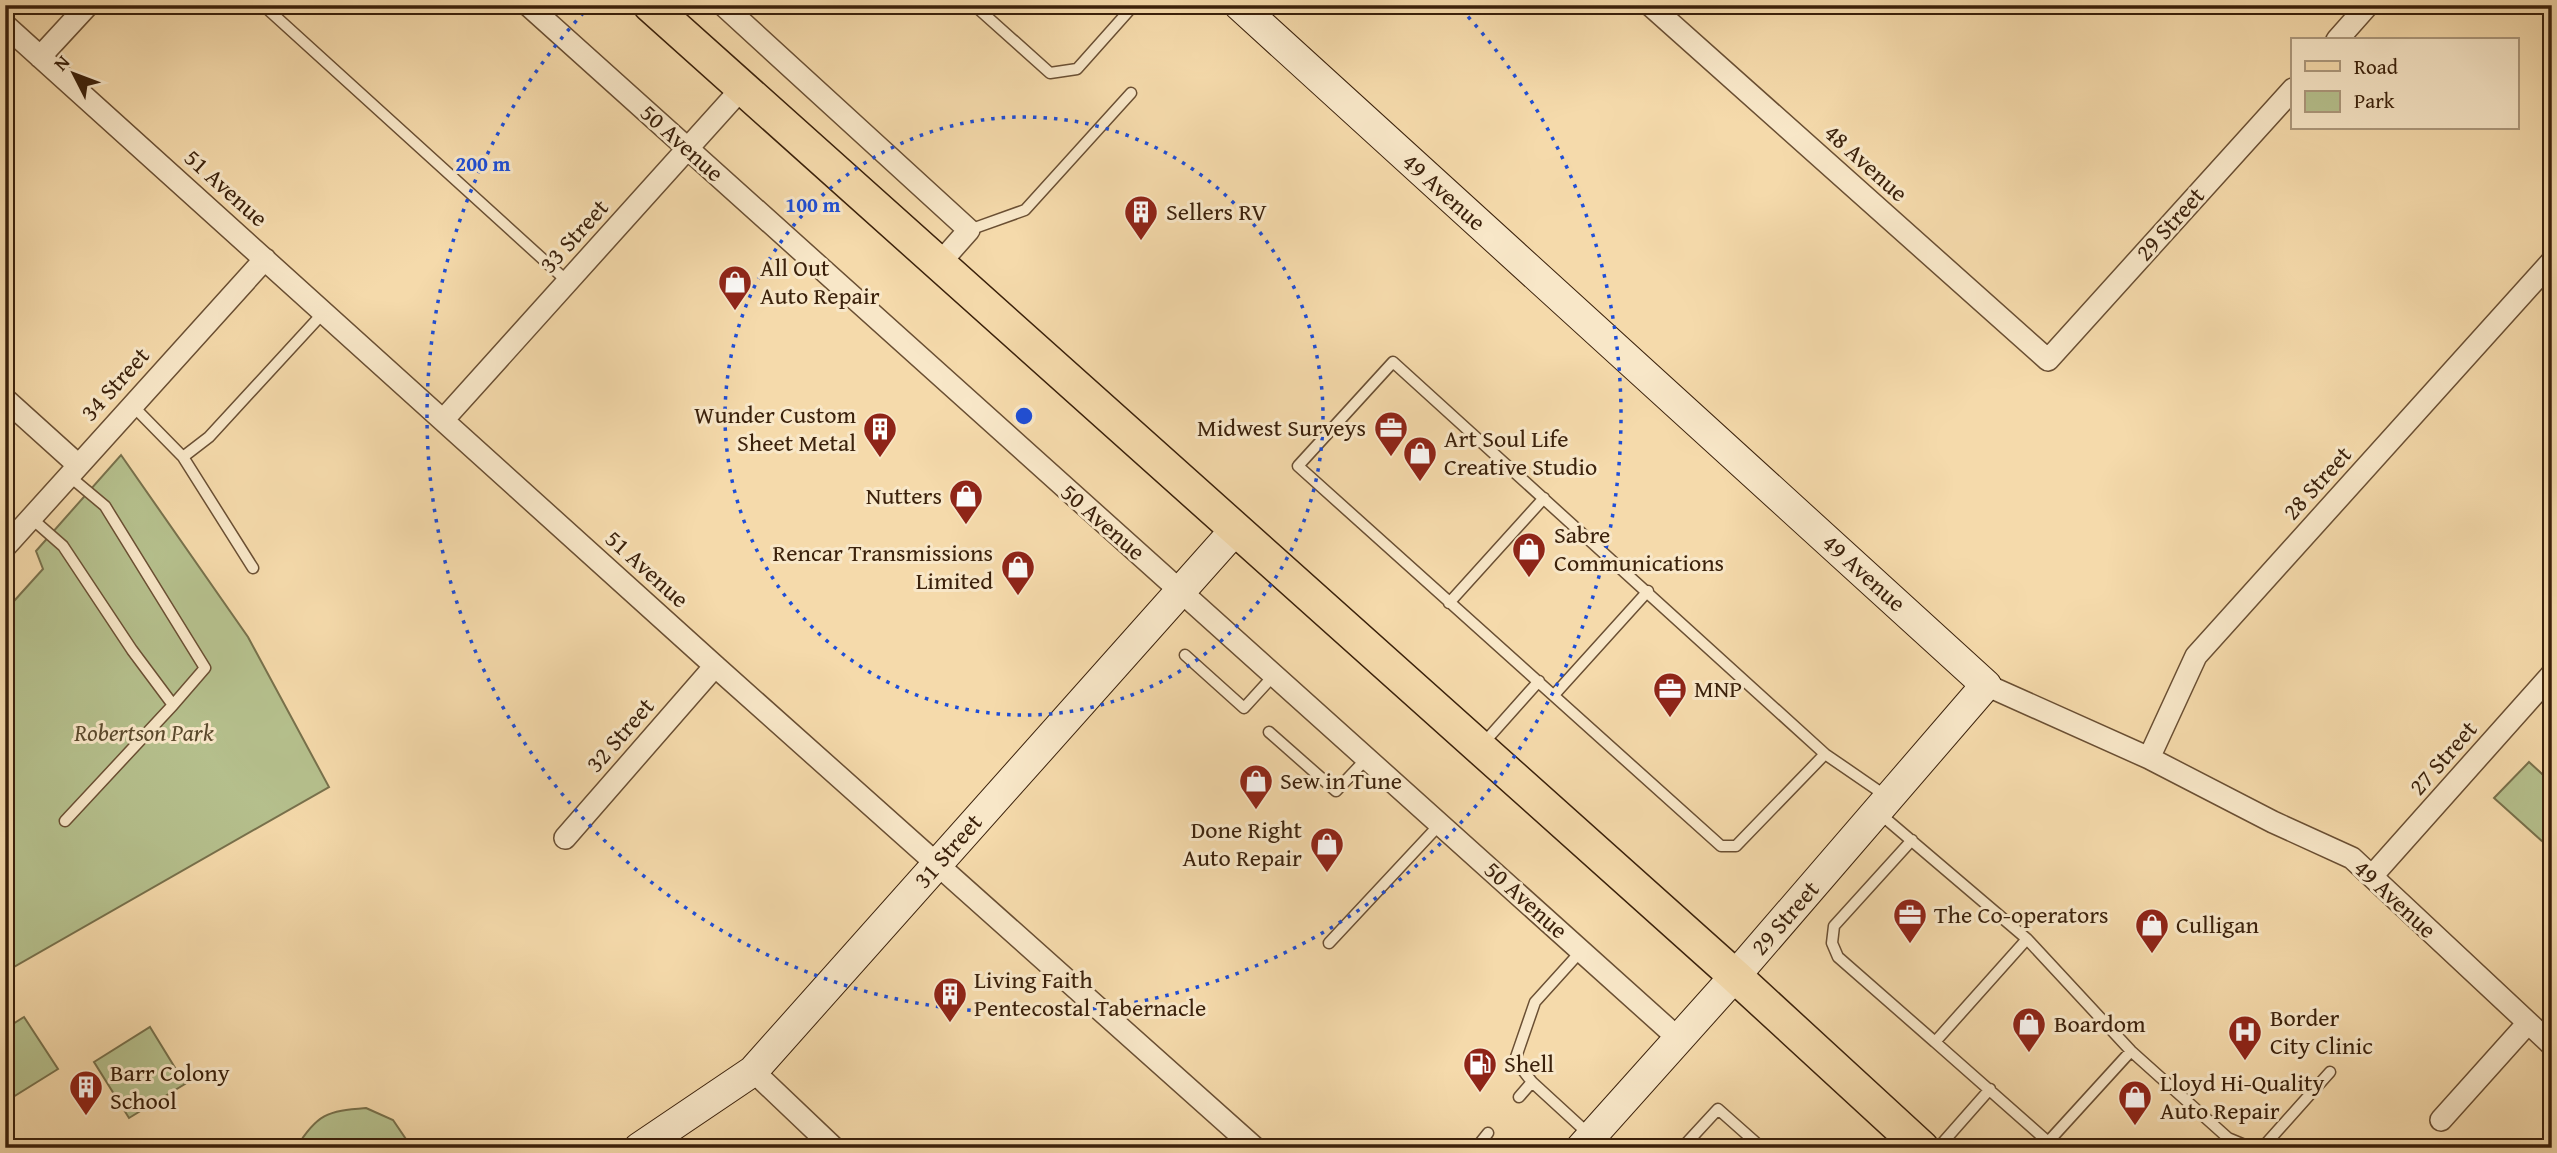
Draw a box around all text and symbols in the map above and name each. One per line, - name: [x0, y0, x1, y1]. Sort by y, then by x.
- north arrow: [38, 38, 108, 108]
- legend: [2291, 38, 2518, 130]
- text: N: [47, 48, 76, 77]
- text: Road: [2354, 51, 2399, 82]
- text: Park: [2354, 85, 2395, 116]
- street label: 50 Avenue: [633, 95, 732, 190]
- street label: 48 Avenue: [1817, 115, 1916, 210]
- street label: 51 Avenue: [177, 140, 276, 235]
- street label: 49 Avenue: [1395, 144, 1494, 239]
- text: 200 m: [455, 148, 511, 179]
- street label: 29 Street: [2127, 178, 2213, 268]
- text: 100 m: [785, 189, 841, 220]
- street label: 33 Street: [531, 190, 617, 280]
- building icon: Sellers RV: [1122, 193, 1160, 242]
- place label: Sellers RV: [1166, 194, 1267, 229]
- place label: All Out Auto Repair: [760, 250, 880, 313]
- shop icon: All Out Auto Repair: [716, 263, 754, 312]
- street label: 34 Street: [72, 338, 158, 428]
- place label: Wunder Custom Sheet Metal: [694, 397, 856, 460]
- centre of rings: [1012, 404, 1036, 428]
- office icon: Midwest Surveys: [1372, 409, 1410, 458]
- building icon: Wunder Custom Sheet Metal: [861, 410, 899, 459]
- place label: Midwest Surveys: [1197, 410, 1366, 445]
- place label: Art Soul Life Creative Studio: [1444, 421, 1597, 484]
- shop icon: Art Soul Life Creative Studio: [1401, 434, 1439, 483]
- street label: 28 Street: [2274, 437, 2360, 527]
- street label: 50 Avenue: [1053, 475, 1153, 568]
- shop icon: Nutters: [947, 477, 985, 526]
- place label: Nutters: [866, 478, 942, 513]
- place label: Sabre Communications: [1554, 517, 1724, 580]
- street label: 51 Avenue: [598, 521, 697, 616]
- street label: 49 Avenue: [1815, 525, 1914, 620]
- shop icon: Sabre Communications: [1510, 530, 1548, 579]
- place label: Rencar Transmissions Limited: [772, 535, 993, 598]
- shop icon: Rencar Transmissions Limited: [999, 548, 1037, 597]
- office icon: MNP: [1651, 670, 1689, 719]
- place label: MNP: [1694, 671, 1742, 706]
- street label: 32 Street: [577, 689, 662, 780]
- street label: 27 Street: [2400, 712, 2485, 803]
- park label: Robertson Park: [73, 715, 214, 750]
- shop icon: Sew in Tune: [1237, 762, 1275, 811]
- place label: Sew in Tune: [1280, 763, 1402, 798]
- street label: 31 Street: [905, 805, 990, 896]
- place label: Done Right Auto Repair: [1182, 812, 1303, 875]
- shop icon: Done Right Auto Repair: [1308, 825, 1346, 874]
- street label: 49 Avenue: [2346, 851, 2445, 946]
- street label: 50 Avenue: [1477, 852, 1576, 947]
- street label: 29 Street: [1742, 872, 1827, 963]
- office icon: The Co-operators: [1891, 896, 1929, 945]
- place label: The Co-operators: [1934, 897, 2109, 932]
- shop icon: Culligan: [2133, 906, 2171, 955]
- place label: Culligan: [2176, 907, 2260, 942]
- place label: Living Faith Pentecostal Tabernacle: [974, 962, 1206, 1025]
- building icon: Living Faith Pentecostal Tabernacle: [931, 975, 969, 1024]
- place label: Border City Clinic: [2270, 1000, 2373, 1063]
- shop icon: Boardom: [2010, 1005, 2048, 1054]
- place label: Boardom: [2054, 1006, 2146, 1041]
- hospital icon: Border City Clinic: [2226, 1013, 2264, 1062]
- fuel station icon: Shell: [1461, 1045, 1499, 1094]
- place label: Shell: [1504, 1046, 1554, 1081]
- place label: Barr Colony School: [110, 1055, 230, 1118]
- place label: Lloyd Hi-Quality Auto Repair: [2160, 1065, 2324, 1128]
- building icon: Barr Colony School: [67, 1068, 105, 1117]
- shop icon: Lloyd Hi-Quality Auto Repair: [2116, 1078, 2154, 1127]

